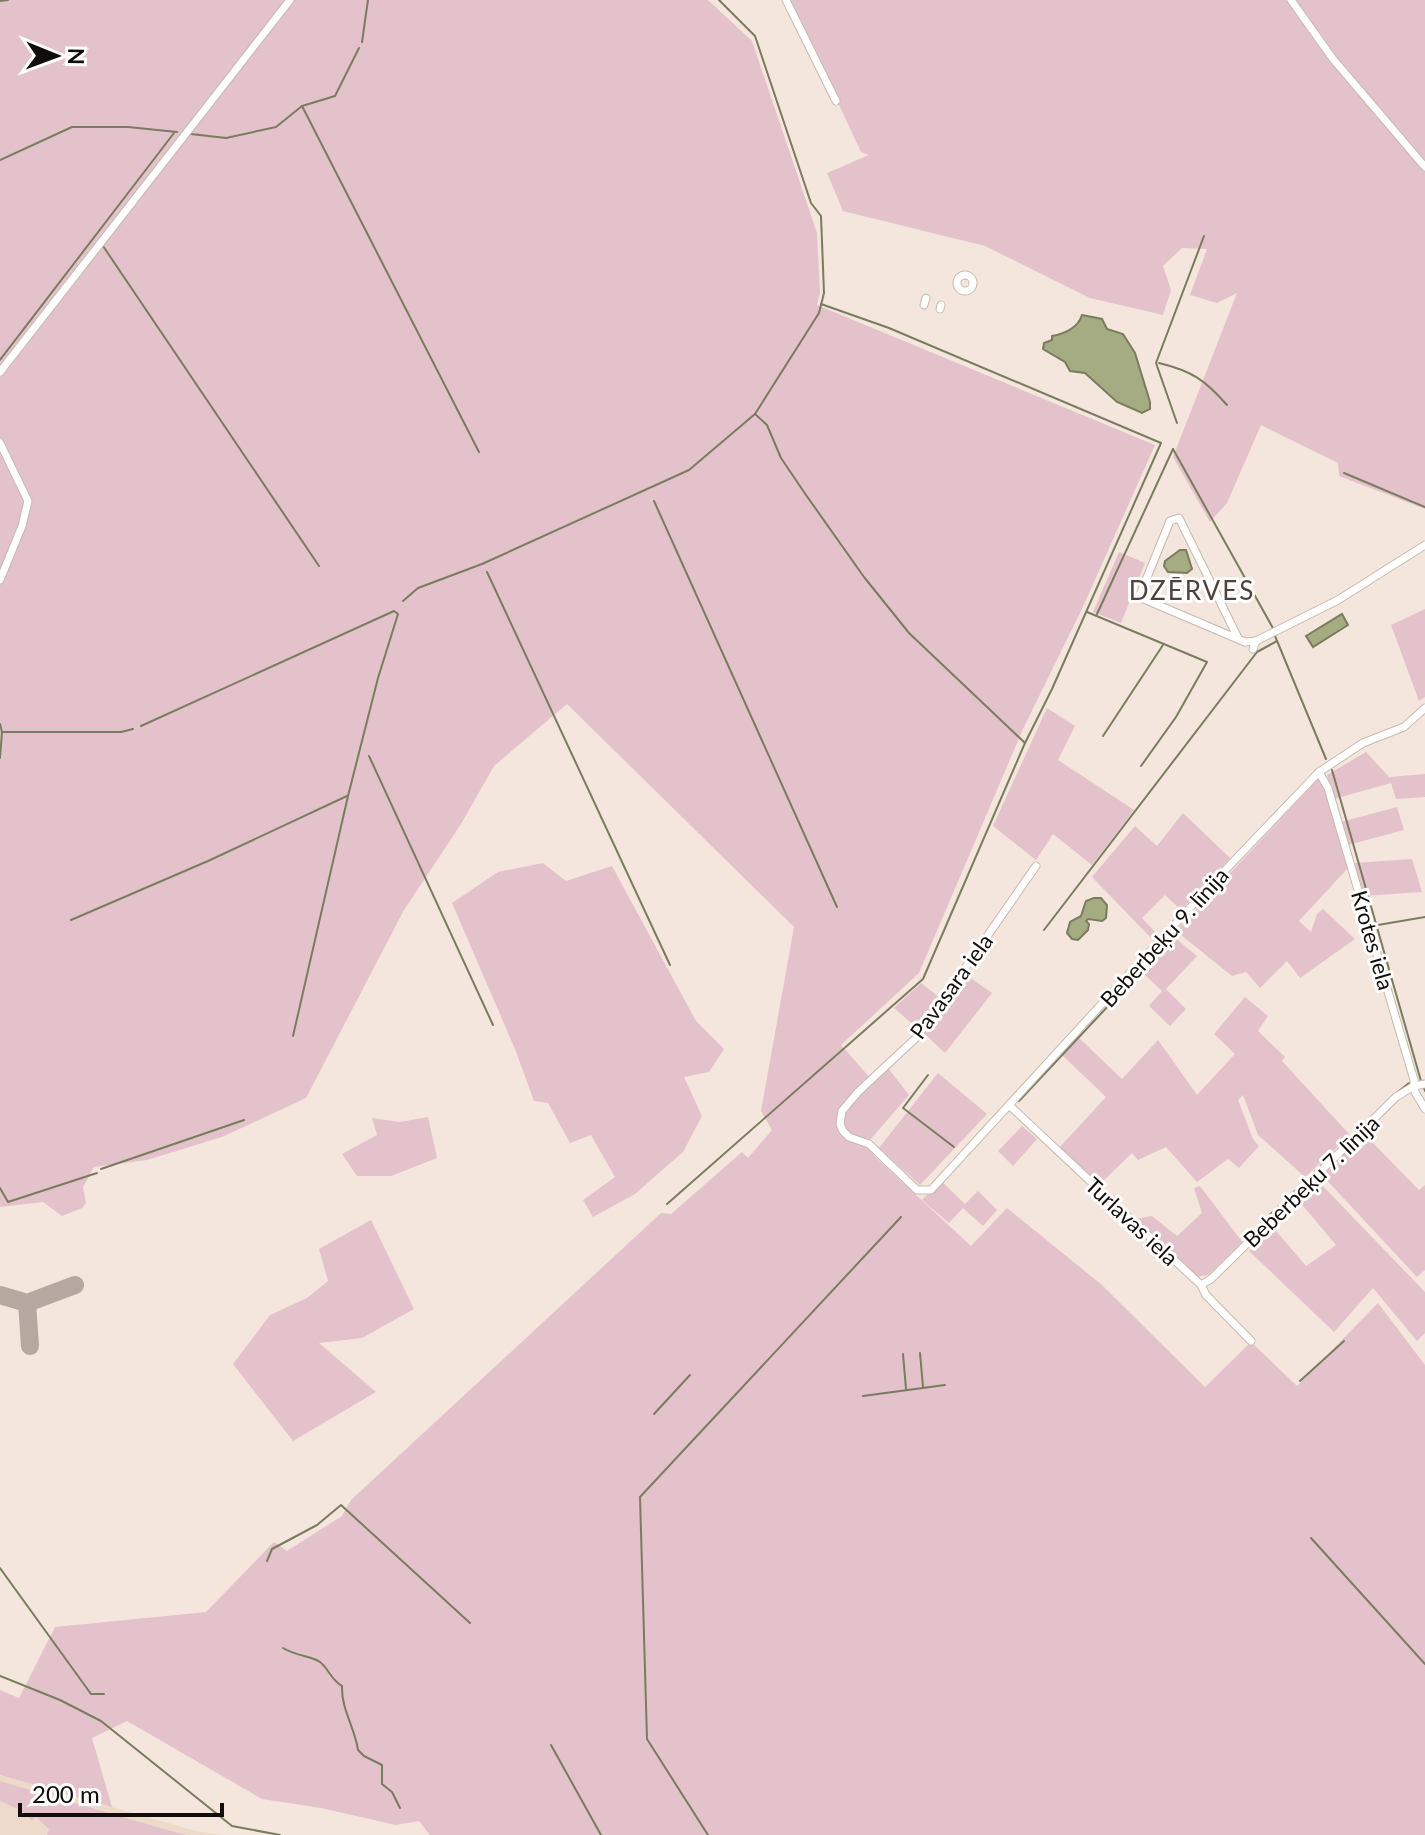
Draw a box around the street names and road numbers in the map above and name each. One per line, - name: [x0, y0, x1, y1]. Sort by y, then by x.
- street label: Beberbeķu 9. līnija: [1094, 862, 1234, 1012]
- street label: Krotes iela: [1346, 887, 1400, 993]
- street label: Pavasara iela: [904, 928, 998, 1044]
- street label: Beberbeķu 7. līnija: [1237, 1109, 1385, 1253]
- street label: Turlavas iela: [1080, 1171, 1184, 1271]

